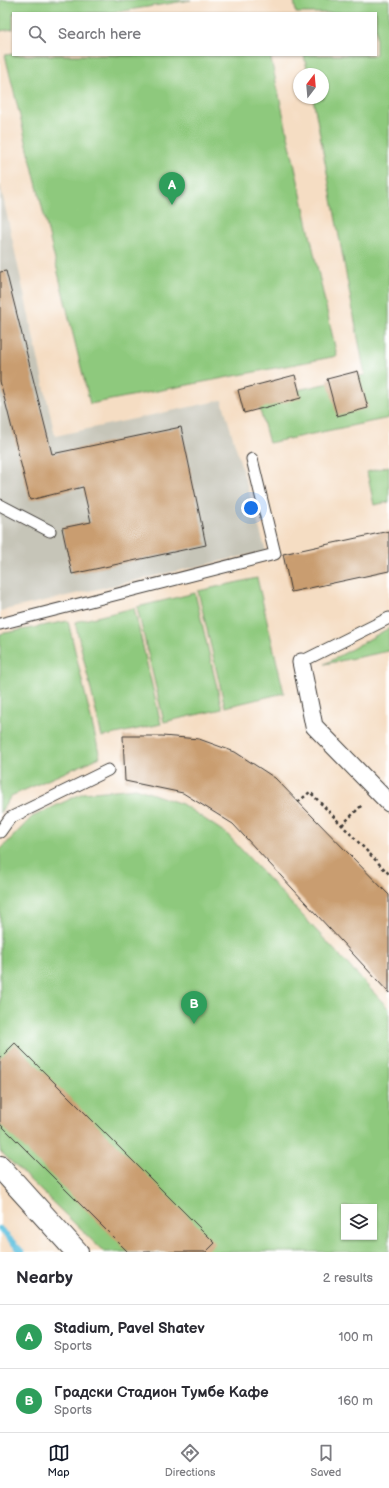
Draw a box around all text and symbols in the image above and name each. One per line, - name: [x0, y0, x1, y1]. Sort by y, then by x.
- search box: [12, 12, 377, 56]
- icon: search: [26, 23, 48, 45]
- text: Search here: [58, 25, 141, 44]
- north arrow: [293, 68, 329, 104]
- pin: A: [159, 172, 185, 205]
- your location: [241, 498, 261, 518]
- pin: B: [181, 991, 207, 1024]
- map controls: [341, 1204, 377, 1240]
- button: layers: [341, 1204, 377, 1240]
- text: Nearby: [16, 1268, 73, 1288]
- text: 2 results: [323, 1270, 373, 1286]
- text: Stadium, Pavel Shatev: [54, 1319, 205, 1338]
- text: A: [25, 1329, 33, 1345]
- text: 100 m: [338, 1329, 373, 1345]
- text: Sports: [54, 1338, 92, 1354]
- text: Градски Стадион Тумбе Кафе: [54, 1383, 269, 1402]
- text: B: [24, 1393, 34, 1409]
- text: 160 m: [338, 1393, 373, 1409]
- text: Sports: [54, 1402, 92, 1418]
- tab: Map: [48, 1442, 70, 1479]
- tab: Directions: [165, 1442, 215, 1479]
- tab: Saved: [311, 1442, 341, 1479]

